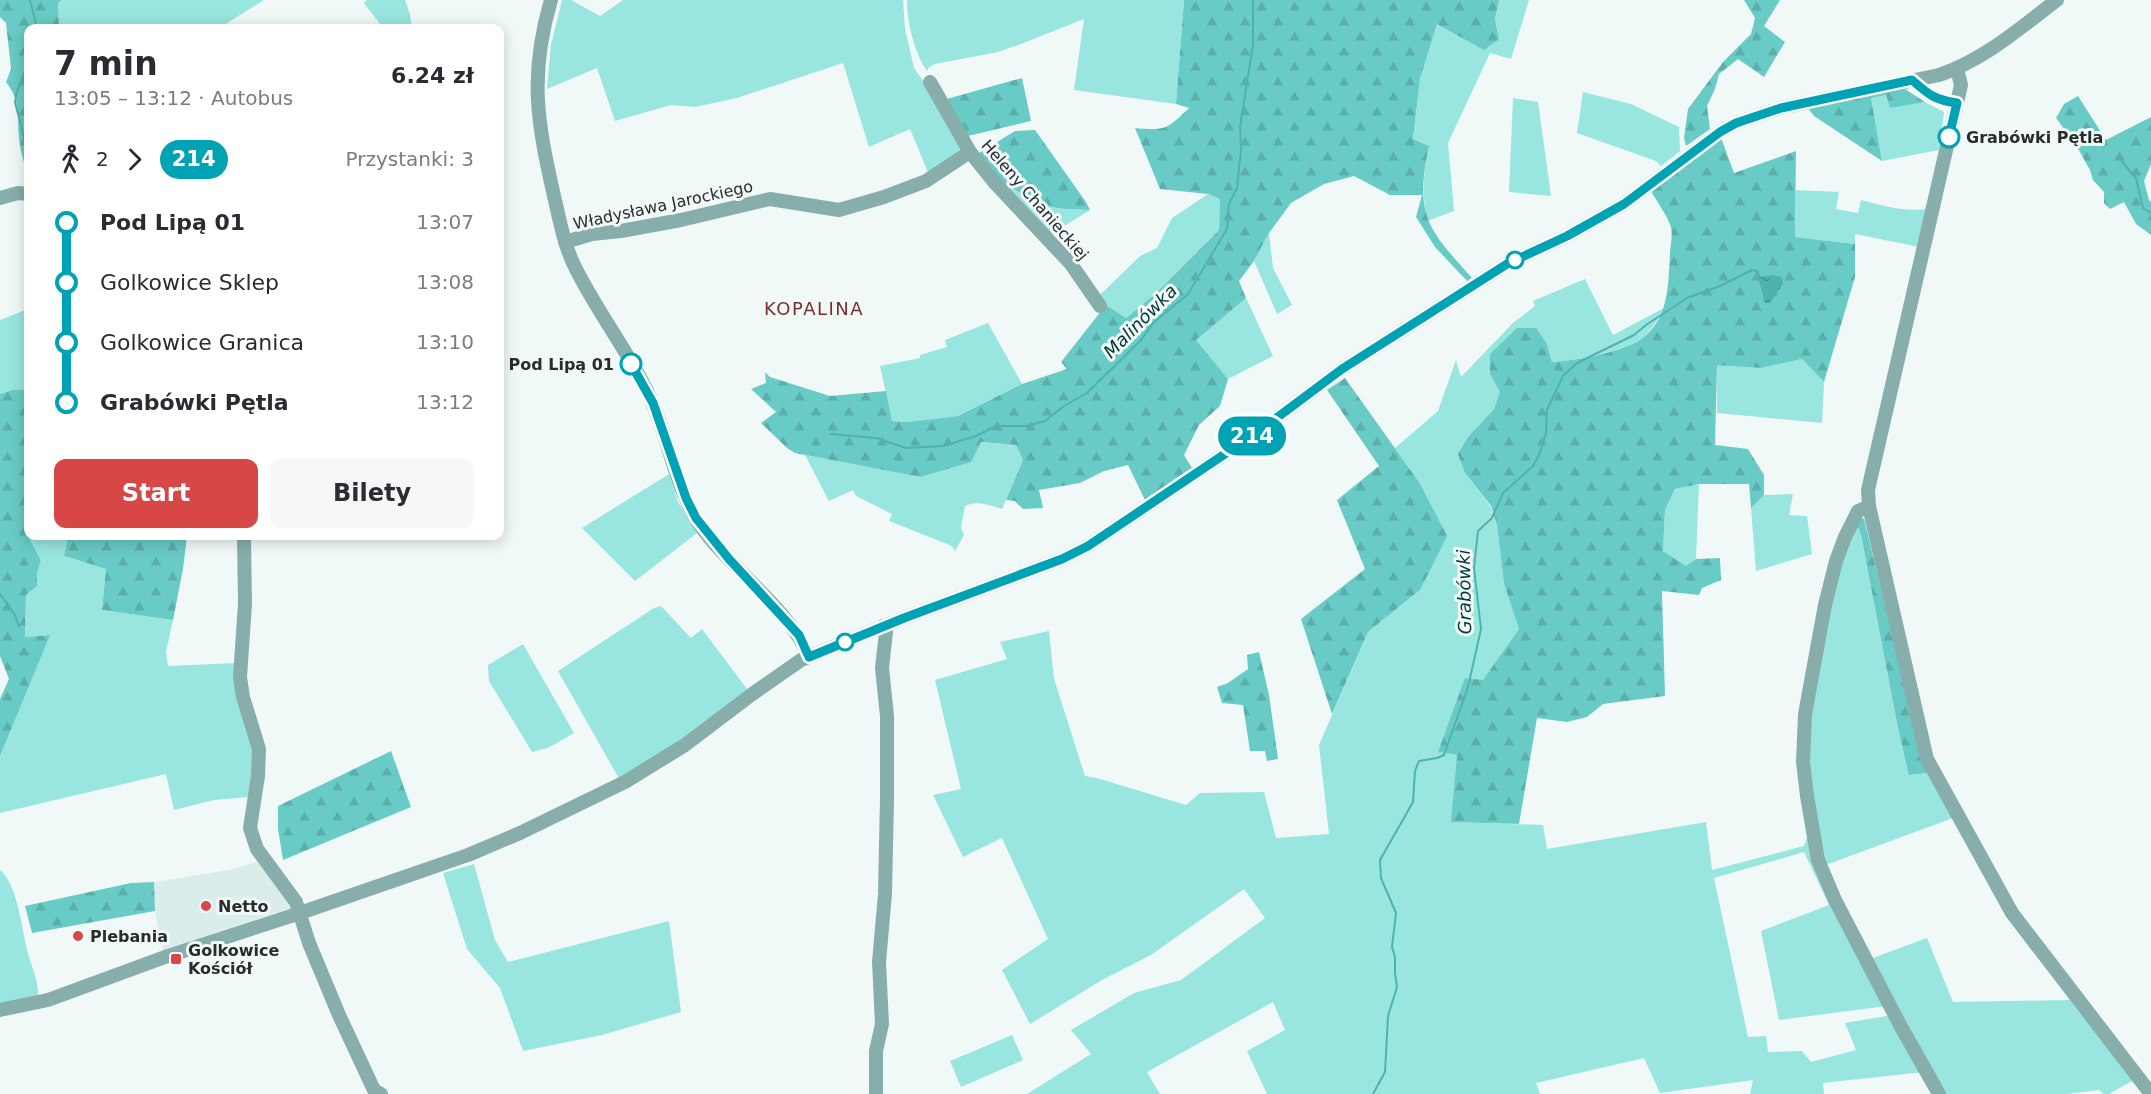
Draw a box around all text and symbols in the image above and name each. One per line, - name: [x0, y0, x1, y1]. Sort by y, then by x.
- text: 7 min: [54, 44, 158, 83]
- text: 6.24 zł: [391, 63, 474, 88]
- text: 13:05 – 13:12 · Autobus: [54, 86, 293, 110]
- marker: Grabówki Pętla: [1938, 126, 1960, 148]
- place label: Grabówki Pętla: [1966, 128, 2103, 147]
- street label: Heleny Chanieckiej: [978, 136, 1092, 264]
- icon: walk: [54, 143, 87, 176]
- icon: forward: [118, 143, 151, 176]
- text: 2: [96, 147, 109, 171]
- text: 214: [172, 147, 216, 171]
- text: Przystanki: 3: [346, 147, 474, 171]
- street label: Władysława Jarockiego: [571, 177, 755, 233]
- text: Pod Lipą 01: [100, 210, 245, 235]
- text: 13:07: [416, 210, 474, 234]
- unlabelled marker: [1506, 251, 1524, 269]
- text: Golkowice Sklep: [100, 270, 279, 295]
- text: 13:08: [416, 270, 474, 294]
- water label: Malinówka: [1099, 280, 1181, 362]
- district label: KOPALINA: [764, 298, 864, 319]
- text: Golkowice Granica: [100, 330, 304, 355]
- text: 13:10: [416, 330, 474, 354]
- marker: Pod Lipą 01: [620, 353, 642, 375]
- place label: Pod Lipą 01: [508, 355, 614, 374]
- text: Grabówki Pętla: [100, 390, 289, 415]
- text: 13:12: [416, 390, 474, 414]
- line badge: 214: [1218, 416, 1286, 456]
- text: 214: [1230, 424, 1274, 448]
- button: Start: [54, 459, 258, 528]
- button: Bilety: [270, 459, 474, 528]
- water label: Grabówki: [1453, 549, 1475, 635]
- unlabelled marker: [836, 633, 854, 651]
- place label: Netto: [218, 897, 269, 916]
- marker: Netto: [199, 899, 213, 913]
- place label: Plebania: [90, 927, 168, 946]
- marker: Plebania: [71, 929, 85, 943]
- place label: Golkowice Kościół: [188, 941, 280, 978]
- marker: Golkowice Kościół: [169, 952, 183, 966]

